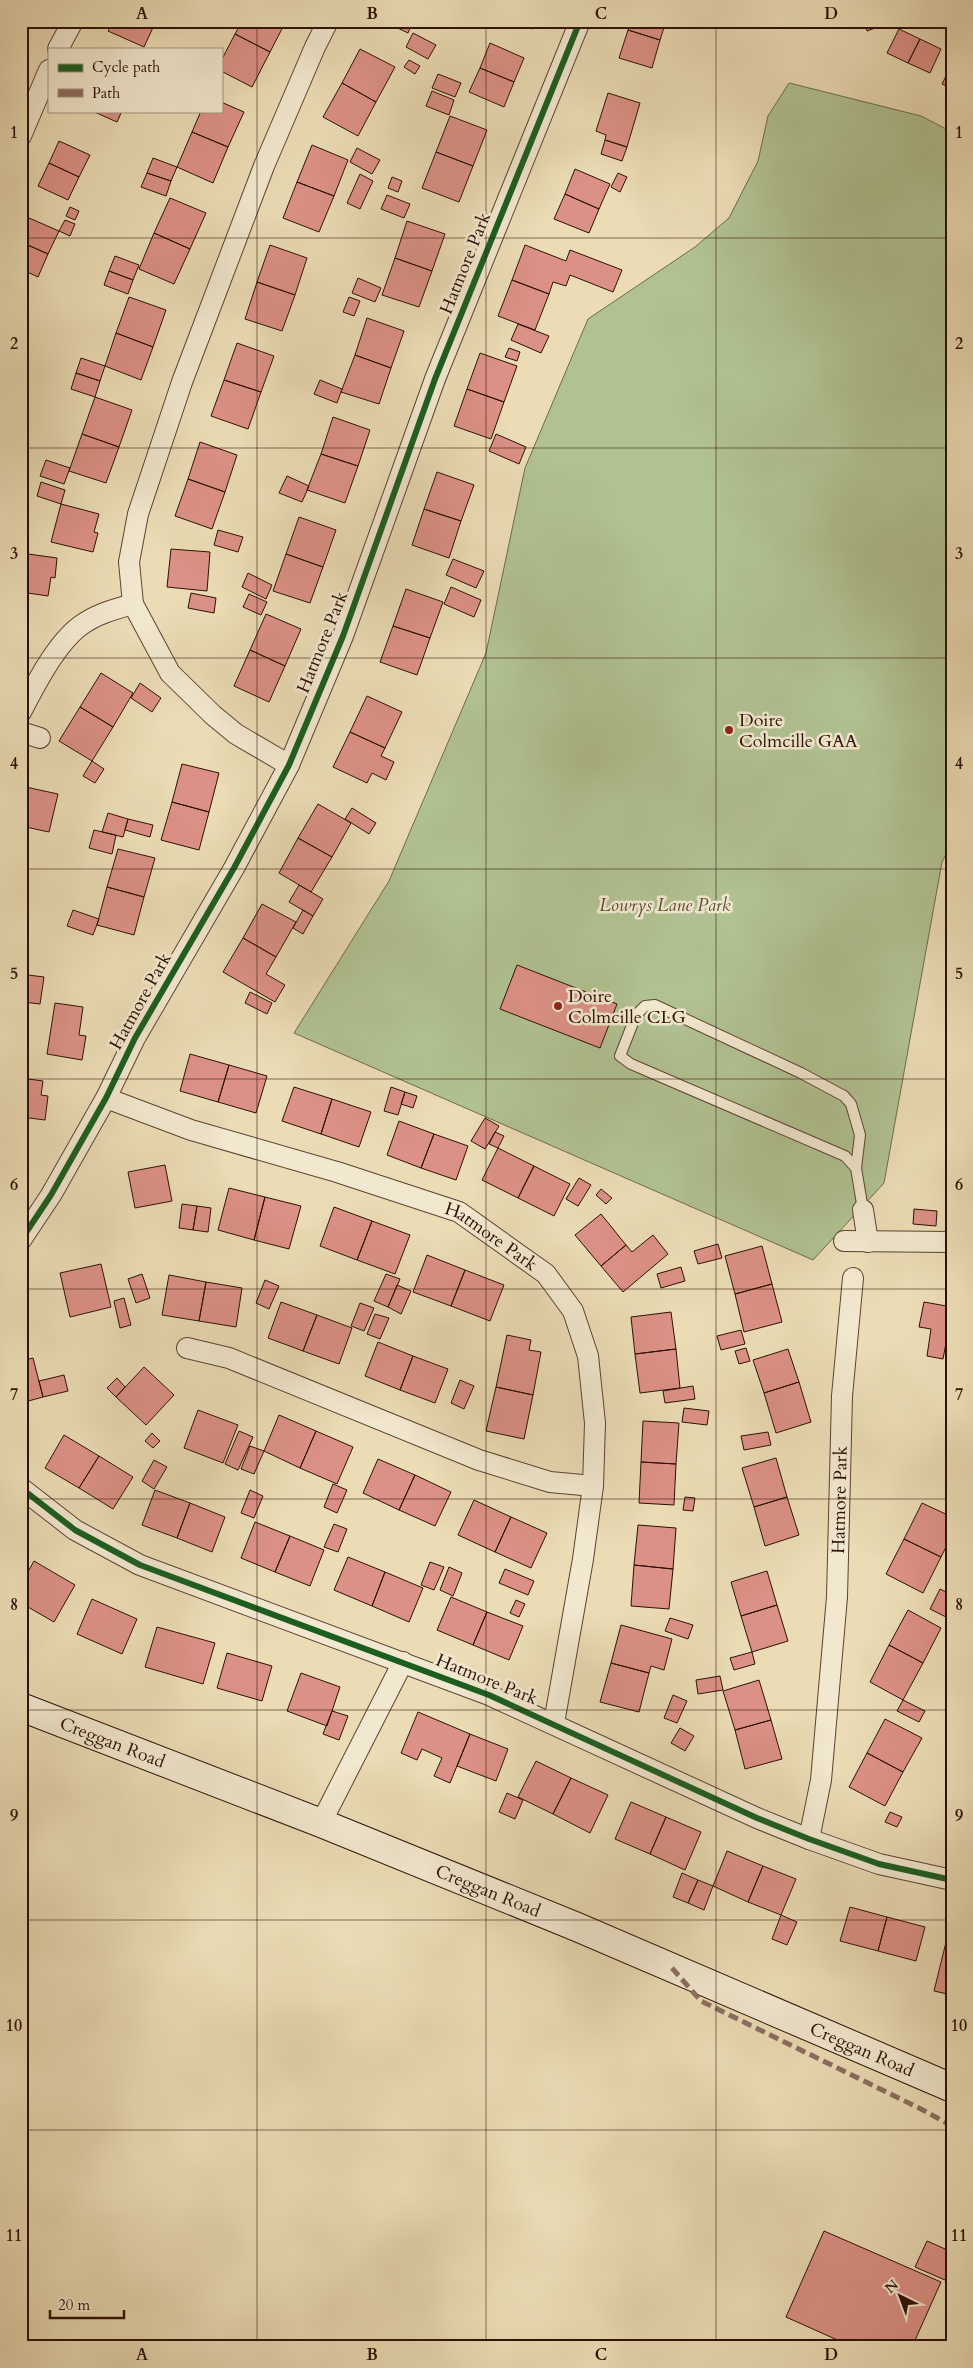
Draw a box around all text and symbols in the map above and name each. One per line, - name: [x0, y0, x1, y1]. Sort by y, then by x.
- text: A: [136, 3, 148, 25]
- text: B: [366, 3, 378, 25]
- text: C: [595, 3, 607, 25]
- text: D: [824, 3, 838, 25]
- legend: [48, 48, 222, 112]
- text: Cycle path: [92, 57, 161, 77]
- text: Path: [92, 83, 121, 103]
- text: 1: [10, 122, 18, 144]
- text: 1: [955, 122, 963, 144]
- street label: Hatmore Park: [434, 208, 497, 318]
- text: 2: [10, 333, 18, 355]
- text: 2: [955, 333, 963, 355]
- text: 3: [10, 543, 18, 565]
- text: 3: [955, 543, 963, 565]
- street label: Hatmore Park: [291, 587, 354, 697]
- place label: Doire Colmcille GAA: [739, 708, 858, 754]
- marker: Doire Colmcille GAA: [723, 724, 735, 736]
- text: 4: [10, 753, 18, 775]
- text: 4: [955, 753, 963, 775]
- park label: Lowrys Lane Park: [599, 893, 731, 918]
- street label: Hatmore Park: [103, 948, 178, 1054]
- text: 5: [10, 963, 18, 985]
- text: 5: [955, 963, 963, 985]
- place label: Doire Colmcille CLG: [568, 984, 686, 1030]
- marker: Doire Colmcille CLG: [552, 1000, 564, 1012]
- text: 6: [10, 1174, 18, 1196]
- text: 6: [955, 1174, 963, 1196]
- street label: Hatmore Park: [442, 1196, 543, 1277]
- text: 7: [10, 1384, 18, 1406]
- text: 7: [955, 1384, 963, 1406]
- street label: Hatmore Park: [826, 1445, 854, 1554]
- text: 8: [10, 1594, 18, 1616]
- text: 8: [955, 1594, 963, 1616]
- street label: Hatmore Park: [432, 1648, 542, 1711]
- street label: Creggan Road: [56, 1711, 169, 1775]
- text: 9: [10, 1805, 18, 1827]
- text: 9: [955, 1805, 963, 1827]
- street label: Creggan Road: [432, 1859, 544, 1924]
- text: 10: [6, 2015, 22, 2037]
- text: 10: [951, 2015, 967, 2037]
- street label: Creggan Road: [806, 2016, 918, 2083]
- text: 11: [6, 2225, 22, 2247]
- text: 11: [951, 2225, 967, 2247]
- north arrow: [876, 2270, 926, 2320]
- text: N: [881, 2276, 903, 2298]
- scale bar: [50, 2288, 124, 2320]
- text: 20 m: [58, 2295, 90, 2315]
- text: A: [136, 2344, 148, 2366]
- text: B: [366, 2344, 378, 2366]
- text: C: [595, 2344, 607, 2366]
- text: D: [824, 2344, 838, 2366]

